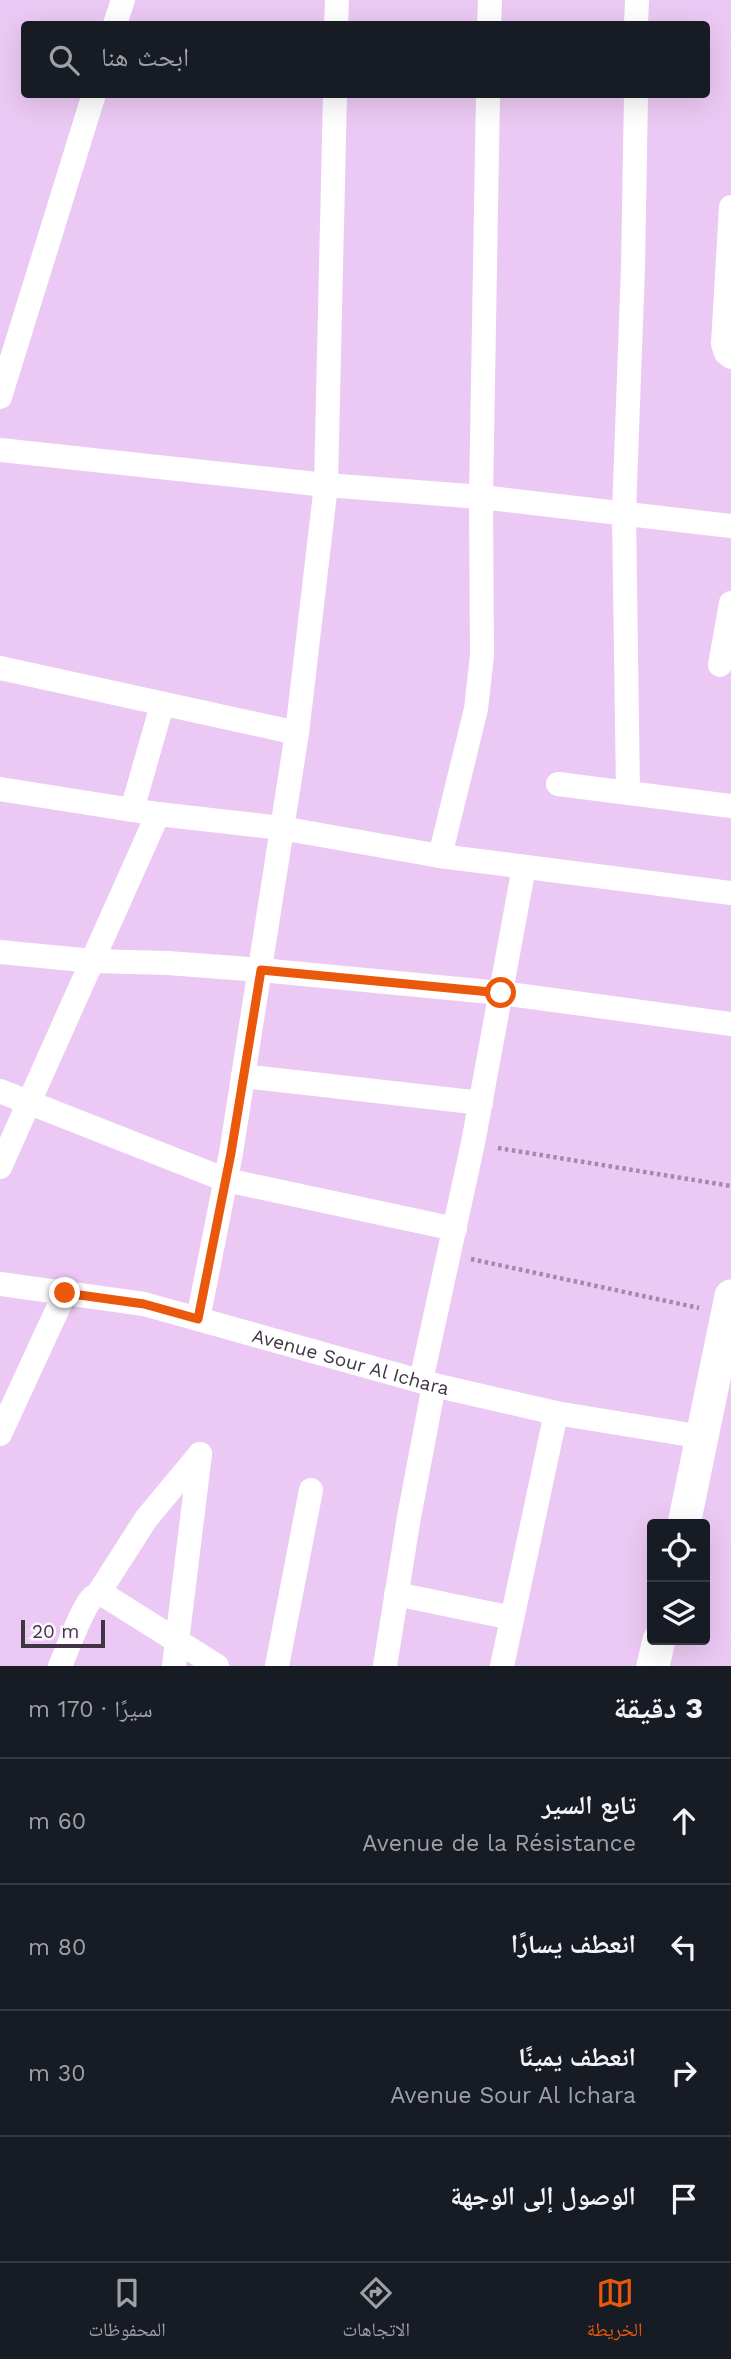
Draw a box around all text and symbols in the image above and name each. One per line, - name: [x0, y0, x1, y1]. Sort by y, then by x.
- search box: [21, 21, 710, 98]
- icon: search: [45, 41, 83, 79]
- text: ابحث هنا: [101, 42, 189, 72]
- route start: [485, 977, 516, 1008]
- route end: [49, 1277, 80, 1308]
- street label: Avenue Sour Al Ichara: [250, 1324, 451, 1400]
- map controls: [647, 1519, 710, 1645]
- button: locate: [647, 1519, 710, 1582]
- button: layers: [647, 1582, 710, 1645]
- scale bar: [21, 1617, 105, 1649]
- text: 20 m: [32, 1620, 79, 1643]
- text: 3 دقيقة: [614, 1690, 703, 1725]
- text: سيرًا · 170 m: [28, 1696, 153, 1723]
- text: تابع السير: [542, 1790, 636, 1820]
- icon: ahead: [665, 1802, 703, 1840]
- text: 60 m: [28, 1808, 86, 1835]
- text: Avenue de la Résistance: [362, 1830, 636, 1857]
- icon: left: [665, 1928, 703, 1966]
- text: انعطف يسارًا: [511, 1929, 636, 1959]
- text: 80 m: [28, 1934, 86, 1961]
- text: انعطف يمينًا: [518, 2042, 636, 2072]
- icon: right: [665, 2054, 703, 2092]
- text: 30 m: [28, 2060, 85, 2087]
- text: Avenue Sour Al Ichara: [390, 2082, 636, 2109]
- icon: arrive: [665, 2180, 703, 2218]
- text: الوصول إلى الوجهة: [450, 2181, 636, 2211]
- tab: المحفوظات: [88, 2274, 166, 2348]
- tab: الاتجاهات: [342, 2274, 410, 2348]
- tab: الخريطة: [587, 2274, 643, 2348]

